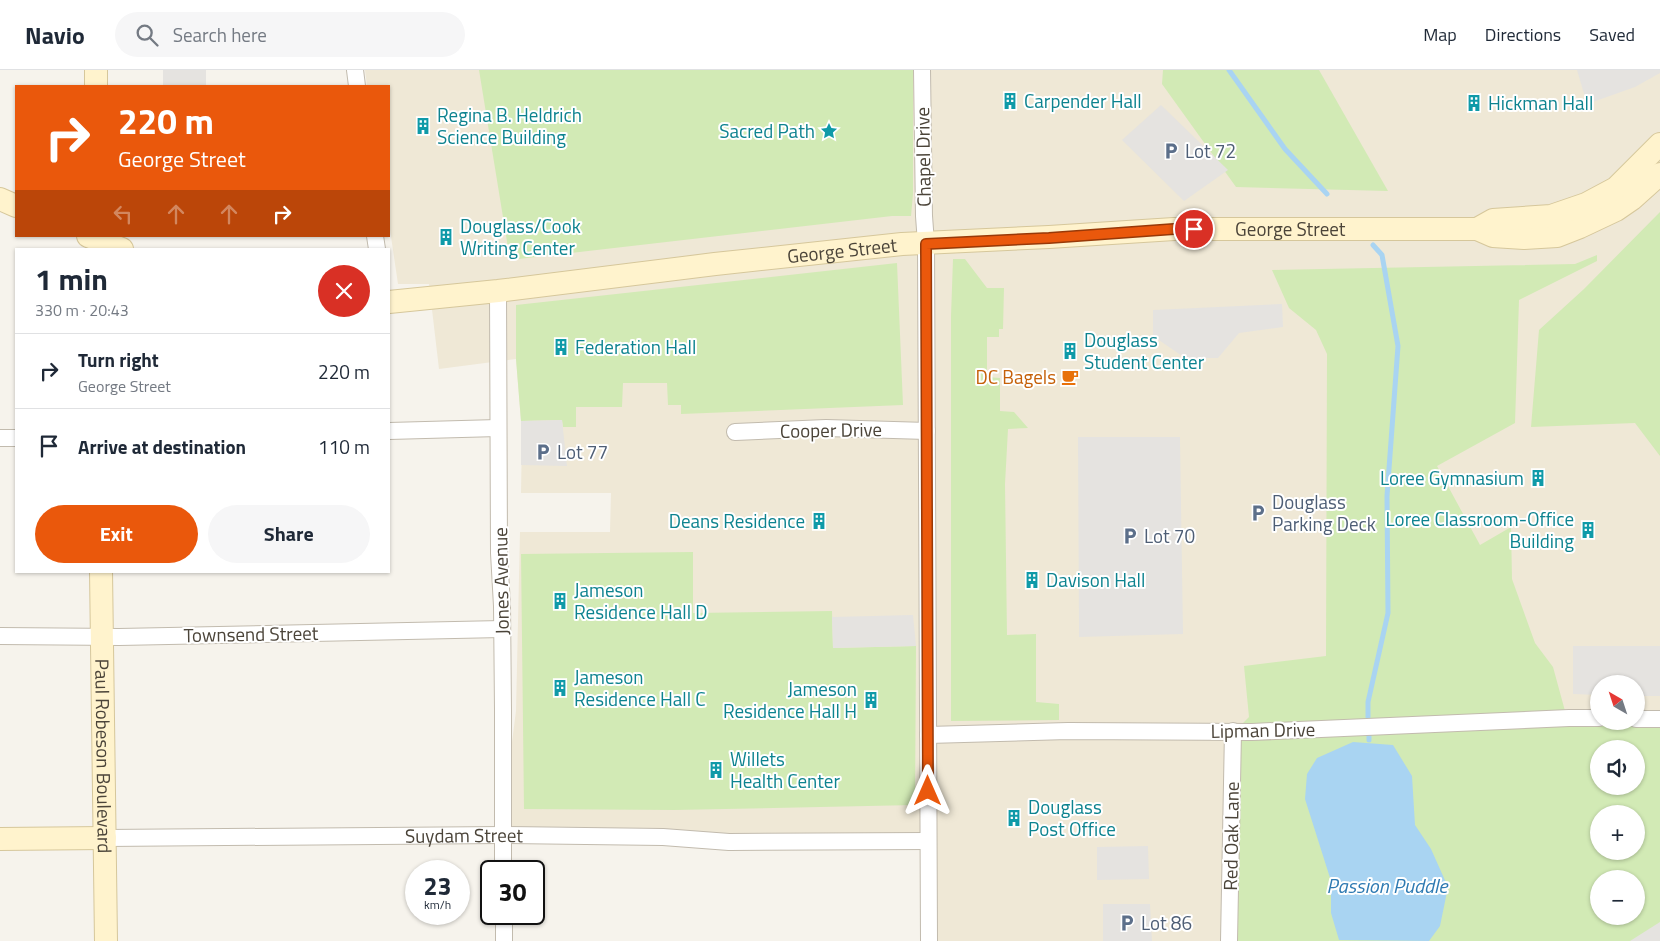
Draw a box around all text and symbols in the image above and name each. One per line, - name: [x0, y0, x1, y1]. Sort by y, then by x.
- search box: [115, 12, 465, 57]
- text: Navio: [25, 17, 85, 53]
- text: Search here: [173, 20, 267, 49]
- icon: search: [133, 21, 161, 49]
- text: Map: [1423, 21, 1457, 48]
- text: Directions: [1485, 21, 1561, 48]
- text: Saved: [1589, 21, 1635, 48]
- place label: Carpender Hall: [1024, 86, 1142, 115]
- place label: Hickman Hall: [1488, 88, 1593, 117]
- building icon: Carpender Hall: [1000, 91, 1020, 111]
- building icon: Hickman Hall: [1464, 93, 1484, 113]
- text: 220 m: [118, 94, 214, 148]
- place label: Regina B. Heldrich Science Building: [437, 100, 582, 151]
- icon: right: [35, 105, 100, 170]
- street label: Chapel Drive: [907, 107, 938, 207]
- building icon: Regina B. Heldrich Science Building: [413, 116, 433, 136]
- place label: Sacred Path: [719, 116, 815, 145]
- place icon: Sacred Path: [819, 121, 839, 141]
- place label: Lot 72: [1185, 136, 1236, 165]
- parking icon: Lot 72: [1161, 141, 1181, 161]
- text: George Street: [118, 142, 246, 176]
- icon: left: [109, 200, 137, 228]
- icon: ahead: [162, 200, 190, 228]
- icon: ahead: [215, 200, 243, 228]
- icon: right: [268, 200, 296, 228]
- pin: [1173, 208, 1215, 250]
- place label: Douglass/Cook Writing Center: [460, 211, 581, 262]
- street label: George Street: [1235, 214, 1346, 243]
- icon: arrive: [1180, 215, 1208, 243]
- building icon: Douglass/Cook Writing Center: [436, 227, 456, 247]
- street label: George Street: [786, 230, 899, 270]
- text: 1 min: [35, 256, 108, 302]
- button: close: [318, 265, 370, 317]
- text: 330 m · 20:43: [35, 298, 129, 322]
- place label: Douglass Student Center: [1084, 325, 1205, 376]
- place label: Federation Hall: [575, 332, 696, 361]
- building icon: Federation Hall: [551, 337, 571, 357]
- building icon: Douglass Student Center: [1060, 341, 1080, 361]
- text: Turn right: [78, 345, 159, 374]
- icon: right: [35, 357, 63, 385]
- text: 220 m: [318, 357, 370, 386]
- place label: DC Bagels: [975, 362, 1056, 391]
- cafe icon: DC Bagels: [1060, 367, 1080, 387]
- text: George Street: [78, 374, 171, 398]
- street label: Cooper Drive: [780, 414, 882, 445]
- icon: arrive: [35, 432, 63, 460]
- text: Arrive at destination: [78, 432, 246, 461]
- text: 110 m: [318, 432, 370, 461]
- place label: Lot 77: [557, 437, 608, 466]
- parking icon: Lot 77: [533, 442, 553, 462]
- place label: Loree Gymnasium: [1380, 463, 1524, 492]
- building icon: Loree Gymnasium: [1528, 468, 1548, 488]
- place label: Douglass Parking Deck: [1272, 487, 1376, 538]
- parking icon: Douglass Parking Deck: [1248, 503, 1268, 523]
- place label: Loree Classroom-Office Building: [1386, 504, 1574, 555]
- button: Exit: [35, 505, 198, 563]
- button: Share: [208, 505, 370, 563]
- place label: Deans Residence: [669, 506, 805, 535]
- building icon: Deans Residence: [809, 511, 829, 531]
- building icon: Loree Classroom-Office Building: [1578, 520, 1598, 540]
- place label: Lot 70: [1144, 521, 1195, 550]
- parking icon: Lot 70: [1120, 526, 1140, 546]
- street label: Jones Avenue: [485, 527, 516, 635]
- place label: Davison Hall: [1046, 565, 1145, 594]
- building icon: Davison Hall: [1022, 570, 1042, 590]
- place label: Jameson Residence Hall D: [574, 575, 707, 626]
- building icon: Jameson Residence Hall D: [550, 591, 570, 611]
- street label: Townsend Street: [183, 618, 319, 649]
- street label: Paul Robeson Boulevard: [88, 659, 120, 853]
- place label: Jameson Residence Hall C: [574, 662, 706, 713]
- place label: Jameson Residence Hall H: [723, 674, 857, 725]
- north arrow: [1590, 675, 1645, 730]
- map controls: [1590, 675, 1645, 925]
- building icon: Jameson Residence Hall C: [550, 678, 570, 698]
- building icon: Jameson Residence Hall H: [861, 690, 881, 710]
- street label: Lipman Drive: [1210, 714, 1316, 745]
- button: sound: [1590, 740, 1645, 795]
- place label: Willets Health Center: [730, 744, 840, 795]
- building icon: Willets Health Center: [706, 760, 726, 780]
- position arrow: [901, 764, 953, 816]
- street label: Red Oak Lane: [1215, 781, 1246, 891]
- place label: Douglass Post Office: [1028, 792, 1116, 843]
- button: +: [1590, 805, 1645, 860]
- building icon: Douglass Post Office: [1004, 808, 1024, 828]
- street label: Suydam Street: [405, 820, 524, 850]
- speed limit sign: 30: [480, 860, 545, 925]
- text: 23: [423, 867, 452, 905]
- water label: Passion Puddle: [1327, 870, 1449, 901]
- button: −: [1590, 870, 1645, 925]
- text: km/h: [424, 895, 451, 914]
- place label: Lot 86: [1141, 908, 1192, 937]
- parking icon: Lot 86: [1117, 913, 1137, 933]

